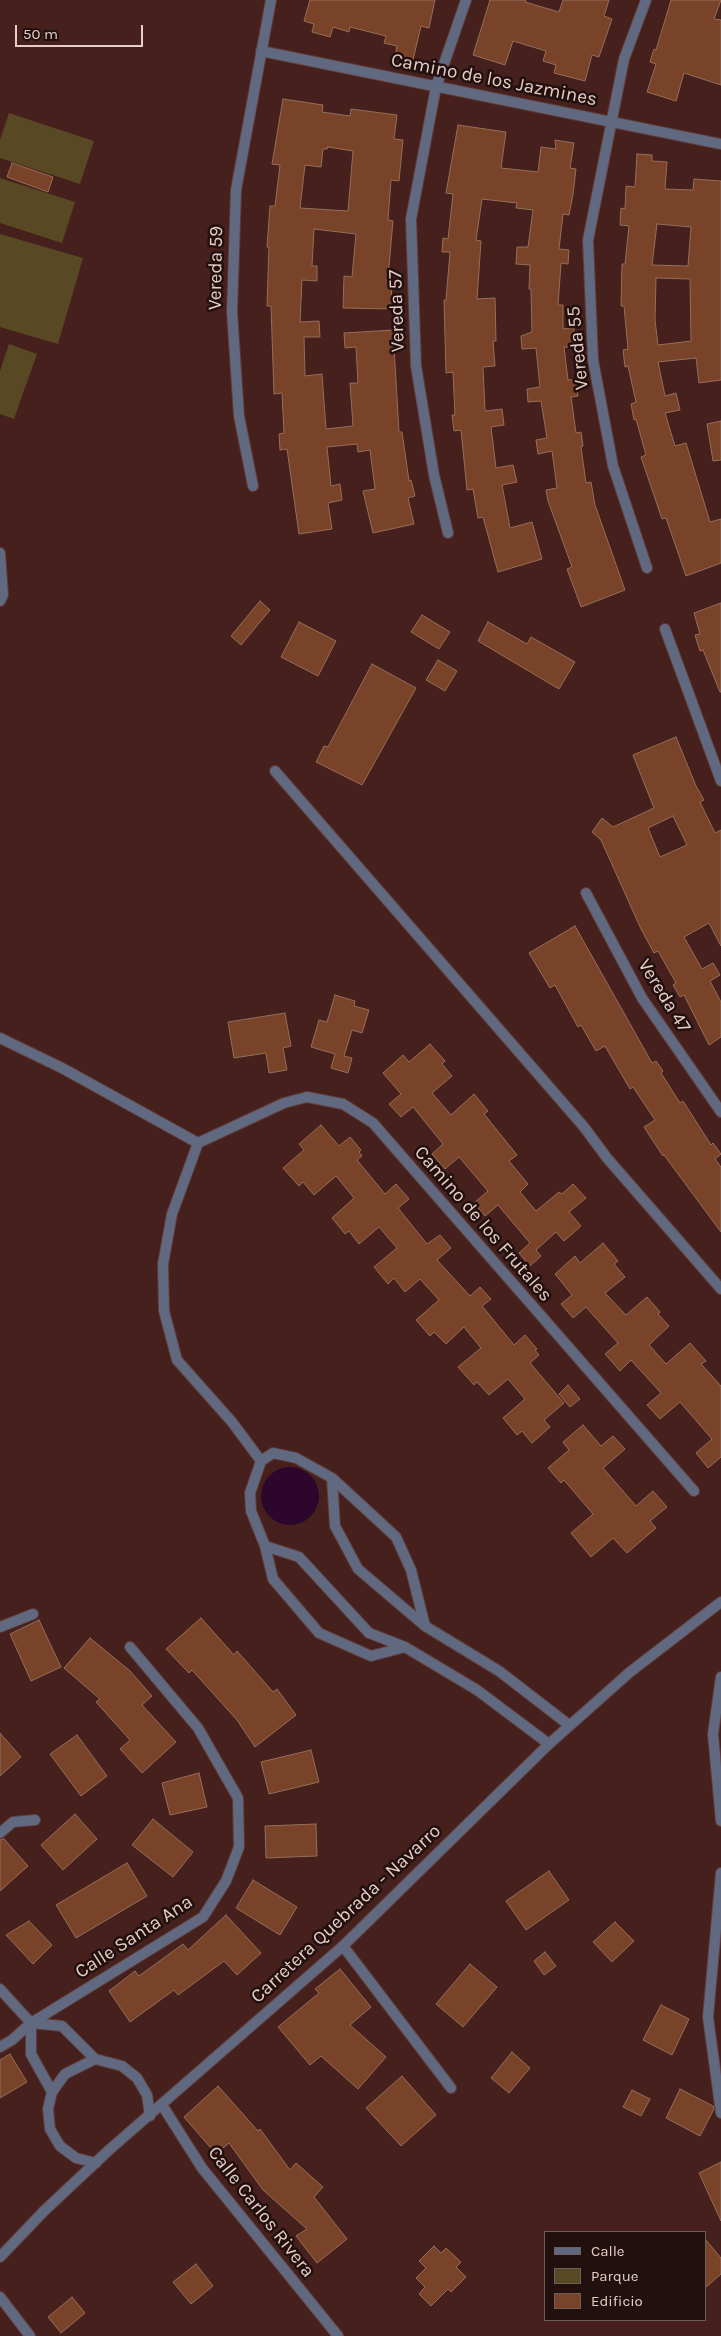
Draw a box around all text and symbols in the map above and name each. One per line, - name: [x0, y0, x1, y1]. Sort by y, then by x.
- scale bar: [18, 15, 145, 47]
- text: 50 m: [23, 25, 58, 43]
- street label: Camino de los Jazmines: [389, 49, 599, 111]
- street label: Vereda 59: [204, 226, 228, 310]
- street label: Vereda 57: [384, 269, 410, 353]
- street label: Vereda 55: [562, 305, 594, 391]
- street label: Vereda 47: [633, 955, 695, 1037]
- street label: Camino de los Frutales: [409, 1142, 557, 1306]
- street label: Carretera Quebrada - Navarro: [246, 1820, 446, 2008]
- street label: Calle Santa Ana: [71, 1891, 197, 1983]
- street label: Calle Carlos Rivera: [203, 2142, 319, 2282]
- legend: [544, 2231, 706, 2321]
- text: Calle: [591, 2242, 625, 2260]
- text: Parque: [591, 2267, 639, 2285]
- text: Edificio: [591, 2292, 643, 2310]

